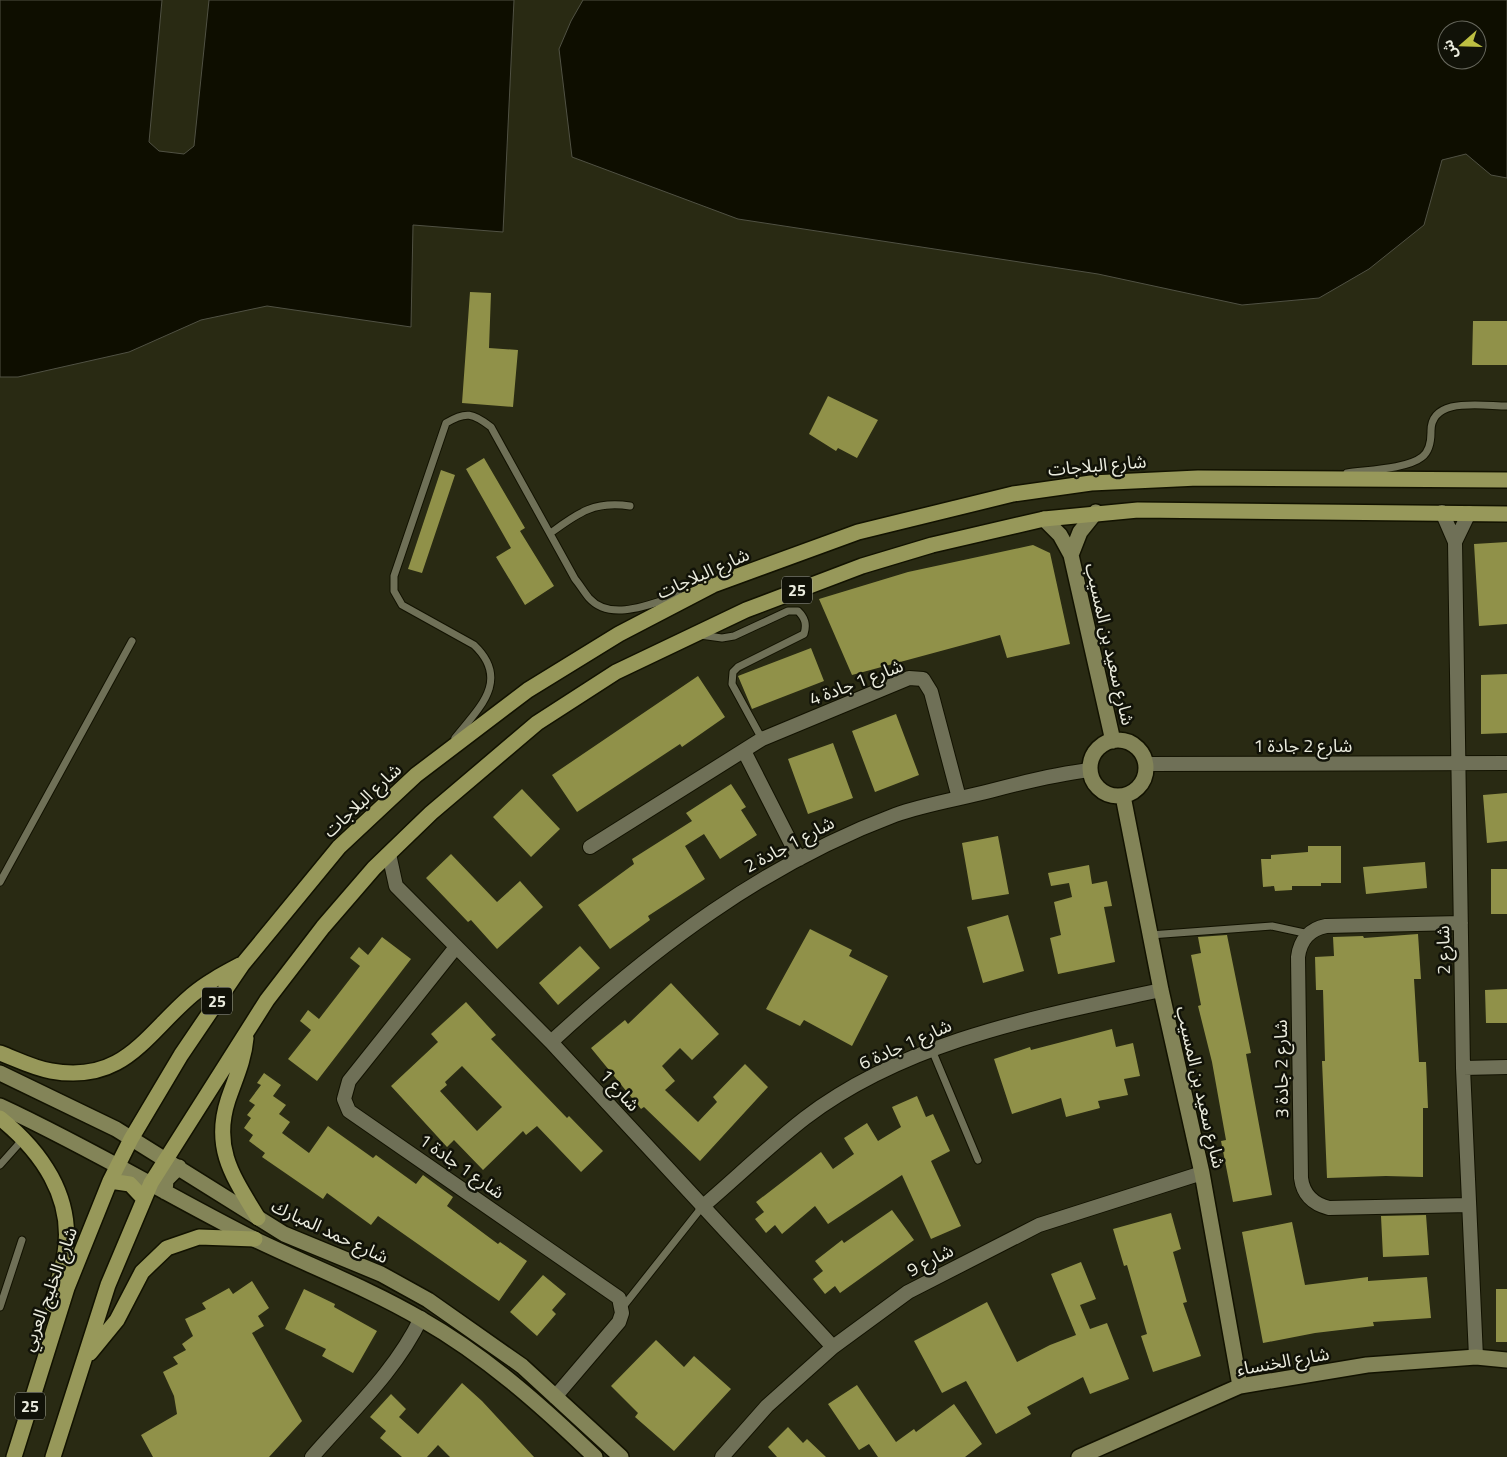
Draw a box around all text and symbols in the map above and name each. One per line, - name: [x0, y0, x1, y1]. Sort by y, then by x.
- north arrow: [1437, 20, 1487, 70]
- text: ش: [1436, 37, 1462, 62]
- street label: شارع البلاجات: [1047, 447, 1147, 484]
- street label: شارع البلاجات: [652, 541, 754, 606]
- street label: شارع سعيد بن المسيب: [1077, 560, 1142, 728]
- road number: 25: [782, 576, 812, 604]
- street label: شارع 1 جادة 4: [805, 652, 907, 713]
- street label: شارع 2 جادة 1: [1254, 732, 1352, 760]
- street label: شارع البلاجات: [317, 756, 408, 844]
- street label: شارع 1 جادة 2: [739, 809, 839, 880]
- street label: شارع 2: [1429, 925, 1458, 975]
- road number: 25: [202, 988, 232, 1014]
- street label: شارع سعيد بن المسيب: [1168, 1003, 1233, 1171]
- street label: شارع 1 جادة 6: [854, 1012, 956, 1077]
- street label: شارع 2 جادة 3: [1267, 1019, 1296, 1119]
- street label: شارع 1: [593, 1063, 646, 1118]
- street label: شارع 1 جادة 1: [413, 1127, 510, 1206]
- street label: شارع حمد المبارك: [267, 1192, 393, 1271]
- street label: شارع الخليج العربي: [14, 1223, 85, 1355]
- street label: شارع 9: [902, 1237, 958, 1284]
- street label: شارع الخنساء: [1235, 1340, 1332, 1383]
- road number: 25: [15, 1392, 45, 1420]

